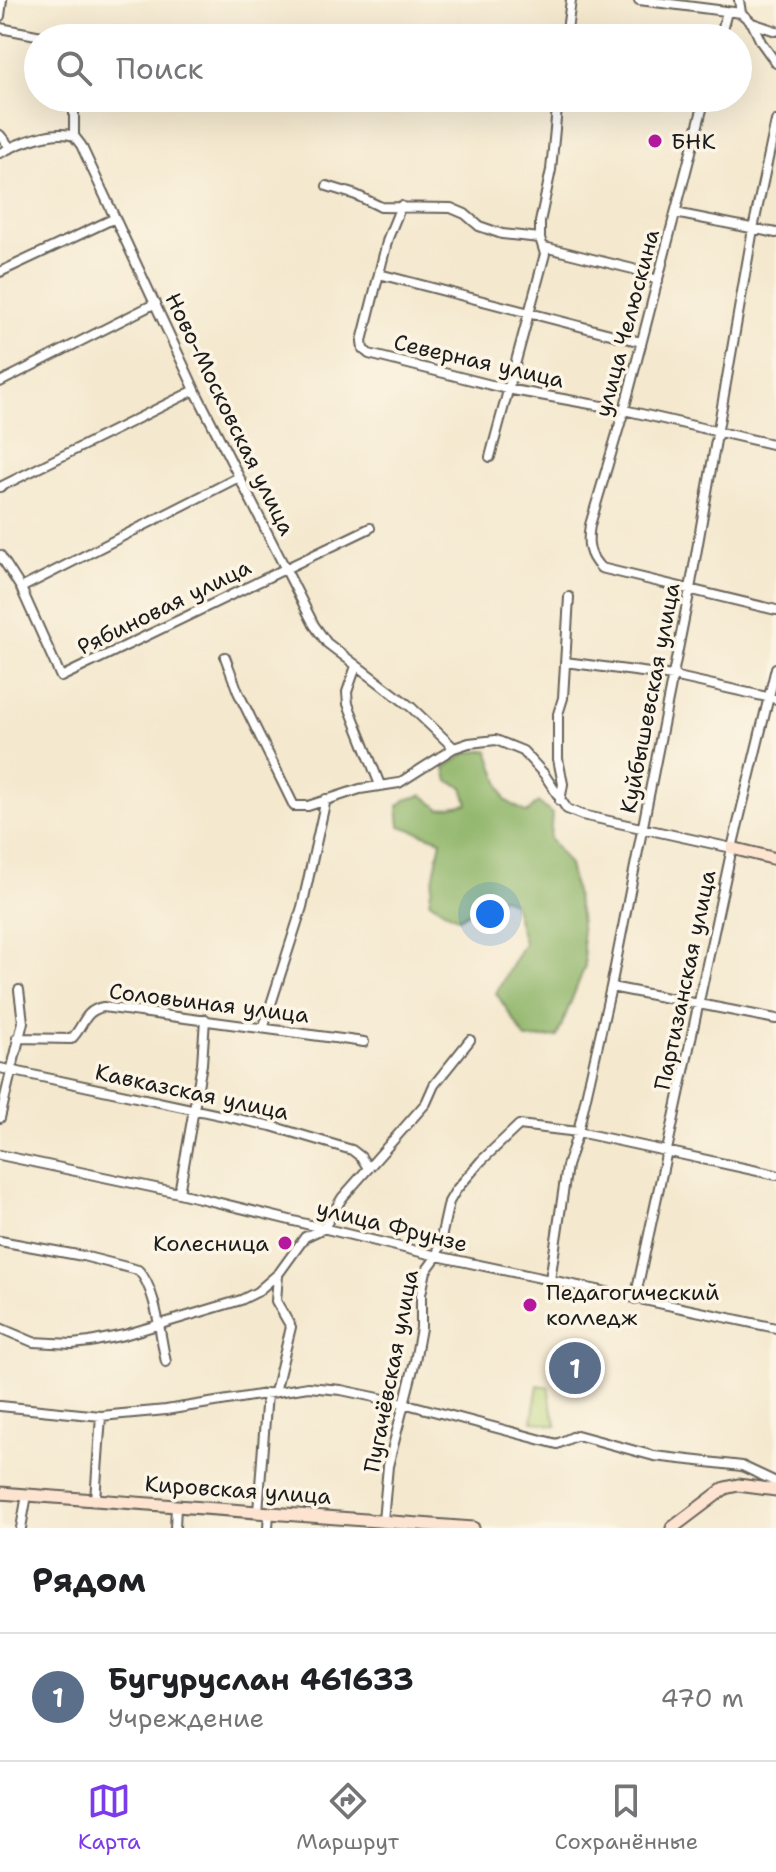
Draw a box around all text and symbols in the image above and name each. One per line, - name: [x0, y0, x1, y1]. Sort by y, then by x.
- search box: [24, 24, 752, 112]
- icon: search: [52, 46, 96, 90]
- text: Поиск: [116, 48, 204, 89]
- place label: БНК: [671, 127, 716, 156]
- marker: БНК: [646, 132, 664, 150]
- street label: улица Челюскина: [588, 226, 666, 420]
- street label: Ново-Московская улица: [159, 288, 302, 540]
- street label: Северная улица: [391, 327, 567, 395]
- street label: Рябиновая улица: [72, 552, 256, 662]
- street label: Куйбышевская улица: [613, 580, 687, 816]
- street label: Партизанская улица: [648, 867, 723, 1093]
- your location: [470, 894, 510, 934]
- street label: Соловьиная улица: [107, 976, 311, 1030]
- street label: Кавказская улица: [93, 1057, 292, 1127]
- street label: улица Фрунзе: [313, 1193, 471, 1259]
- place label: Колесница: [153, 1229, 269, 1258]
- marker: Колесница: [276, 1234, 294, 1252]
- street label: Пугачёвская улица: [357, 1267, 425, 1475]
- place label: Педагогический колледж: [546, 1278, 719, 1332]
- marker: Педагогический колледж: [521, 1296, 539, 1314]
- pin: 1: [549, 1338, 601, 1398]
- street label: Кировская улица: [144, 1469, 333, 1511]
- text: Рядом: [32, 1557, 146, 1603]
- text: Бугуруслан 461633: [108, 1659, 414, 1700]
- text: 1: [52, 1680, 64, 1715]
- text: 470 m: [661, 1680, 744, 1715]
- text: Учреждение: [108, 1700, 264, 1735]
- tab: Карта: [78, 1779, 141, 1856]
- tab: Маршрут: [296, 1779, 399, 1856]
- tab: Сохранённые: [555, 1779, 698, 1856]

